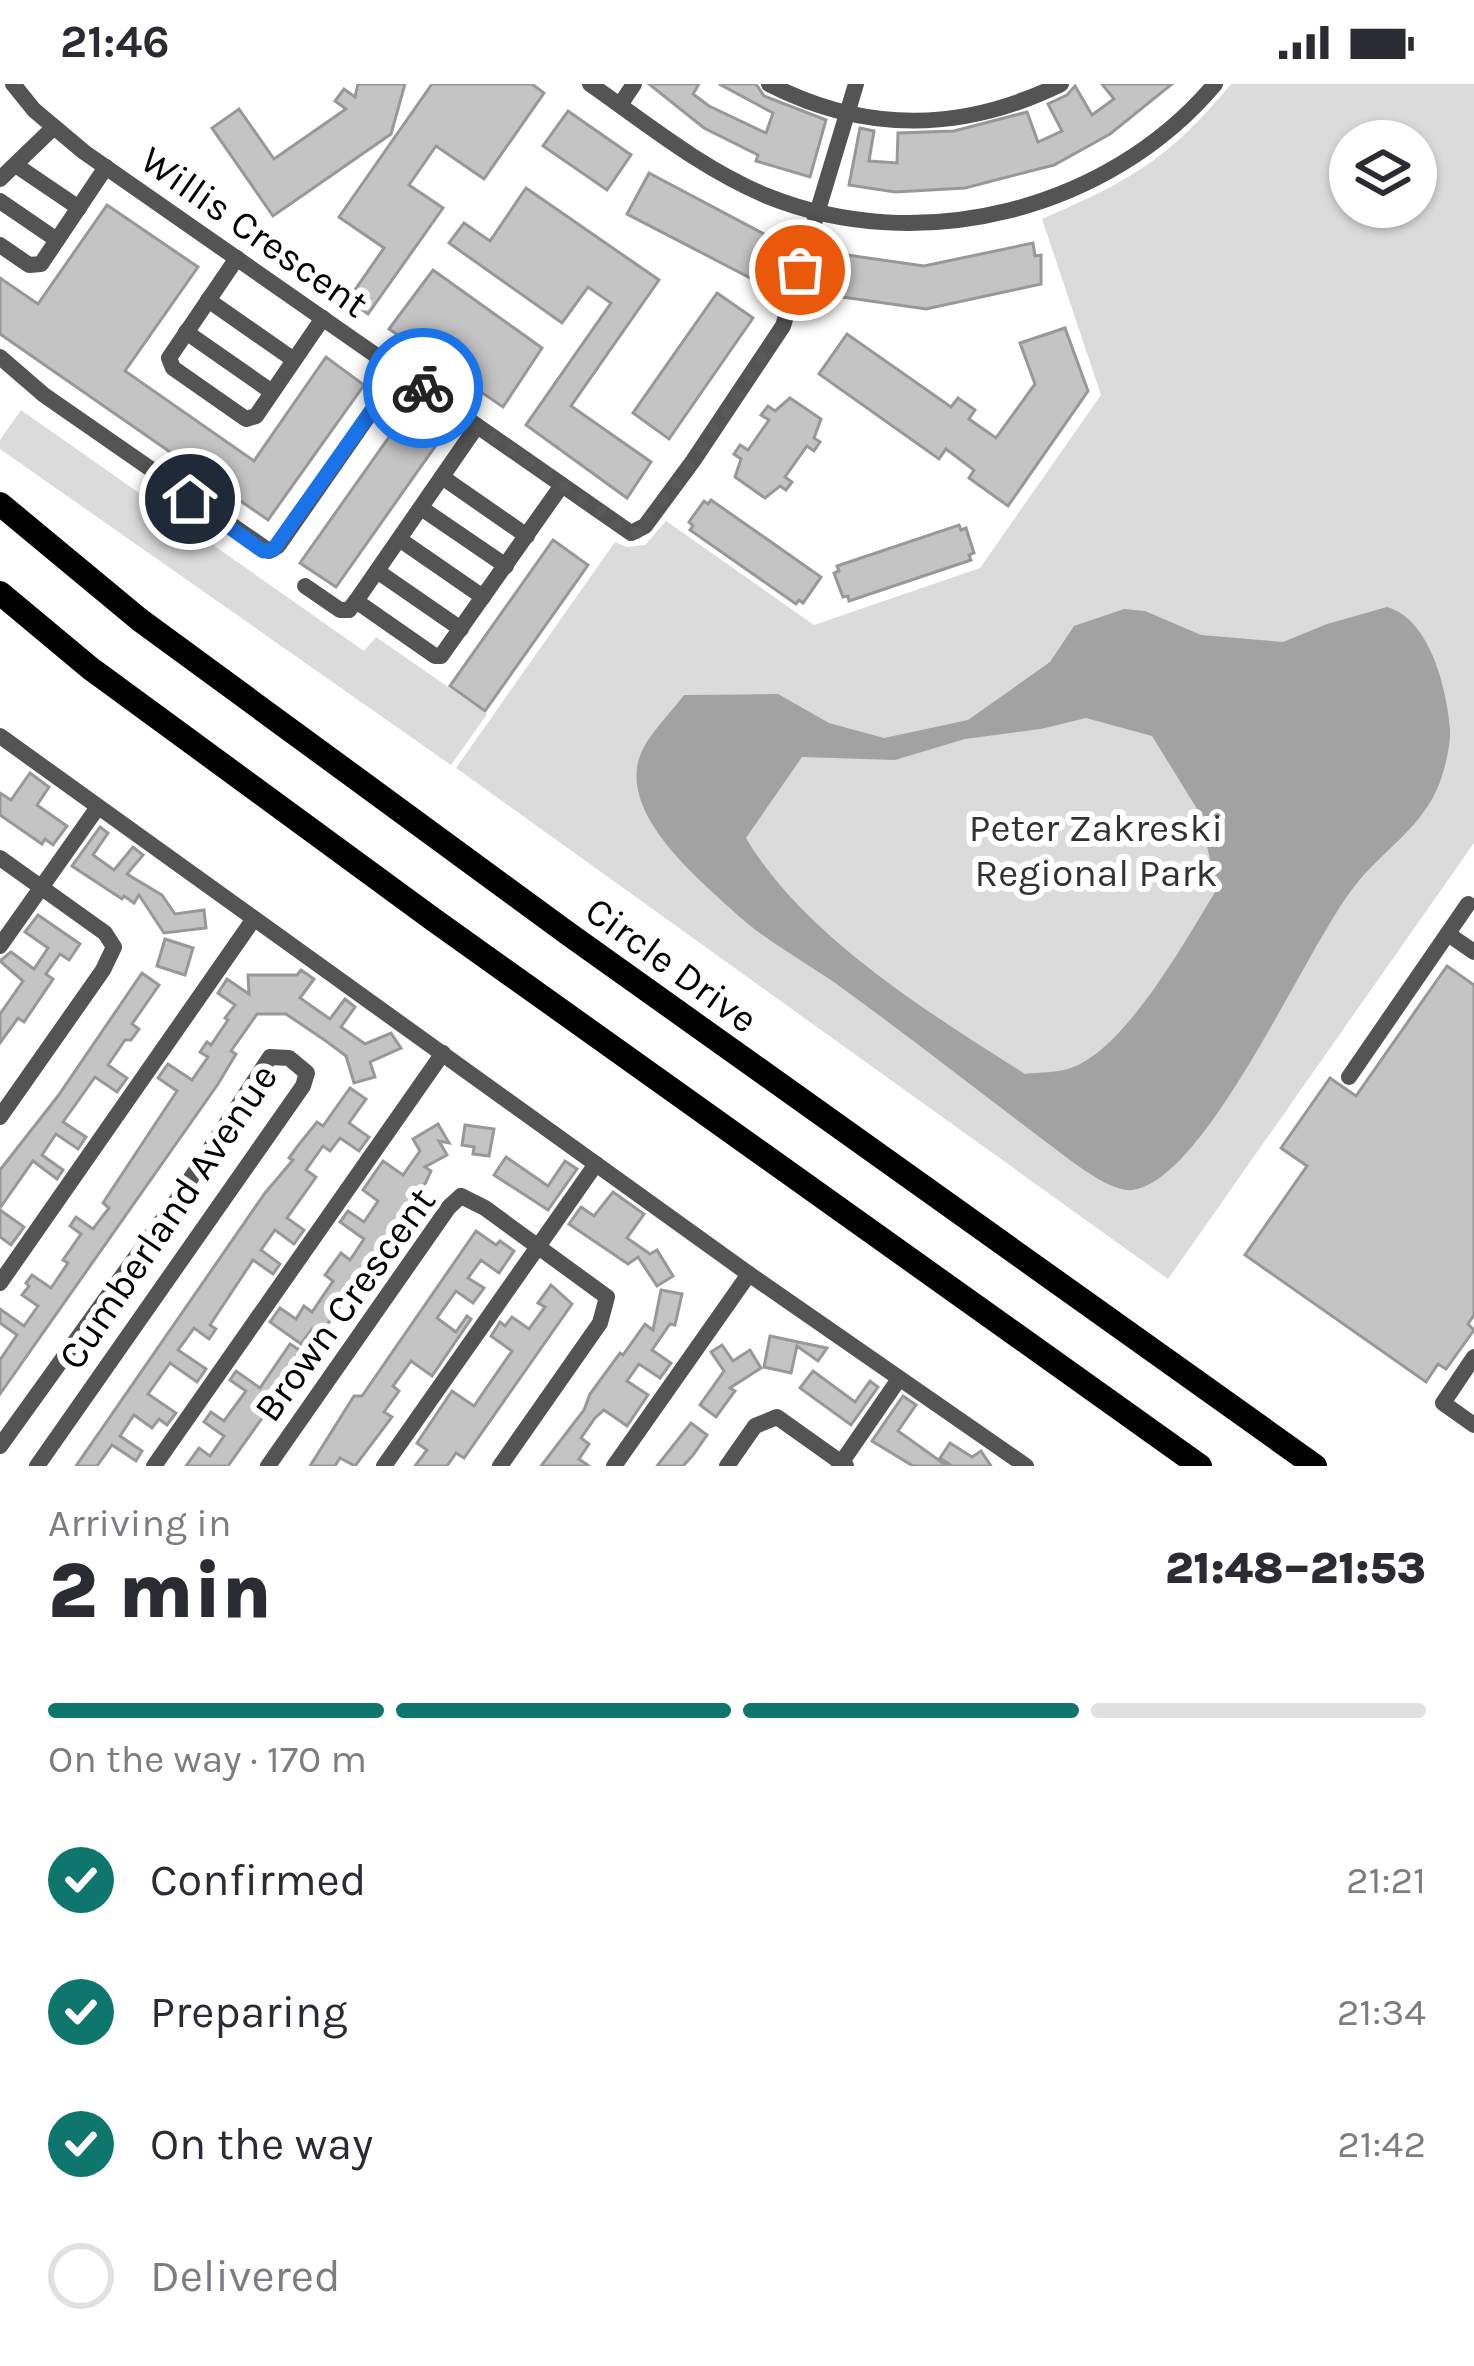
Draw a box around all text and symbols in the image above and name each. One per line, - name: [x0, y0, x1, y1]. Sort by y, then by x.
- text: 21:46: [60, 16, 170, 68]
- map controls: [1329, 120, 1437, 228]
- button: layers: [1329, 120, 1437, 228]
- street label: Willis Crescent: [132, 137, 377, 327]
- pin: [749, 219, 851, 321]
- icon: bag: [767, 237, 833, 303]
- courier: [363, 328, 483, 448]
- icon: bike: [390, 355, 456, 421]
- pin: [139, 448, 241, 550]
- icon: home: [157, 466, 223, 532]
- park label: Peter Zakreski Regional Park: [969, 805, 1223, 896]
- street label: Circle Drive: [577, 887, 766, 1043]
- street label: Cumberland Avenue: [49, 1055, 287, 1378]
- street label: Brown Crescent: [245, 1179, 445, 1430]
- text: Arriving in: [48, 1500, 231, 1546]
- text: 21:48–21:53: [1165, 1542, 1426, 1594]
- text: 2 min: [48, 1545, 272, 1637]
- text: On the way · 170 m: [48, 1736, 367, 1782]
- icon: check: [48, 1847, 114, 1913]
- text: Confirmed: [150, 1854, 366, 1906]
- text: 21:21: [1346, 1857, 1426, 1903]
- icon: check: [48, 1979, 114, 2045]
- text: Preparing: [150, 1986, 348, 2038]
- text: 21:34: [1337, 1989, 1426, 2035]
- icon: check: [48, 2111, 114, 2177]
- text: On the way: [150, 2118, 373, 2170]
- text: 21:42: [1337, 2121, 1426, 2167]
- text: Delivered: [150, 2250, 341, 2302]

